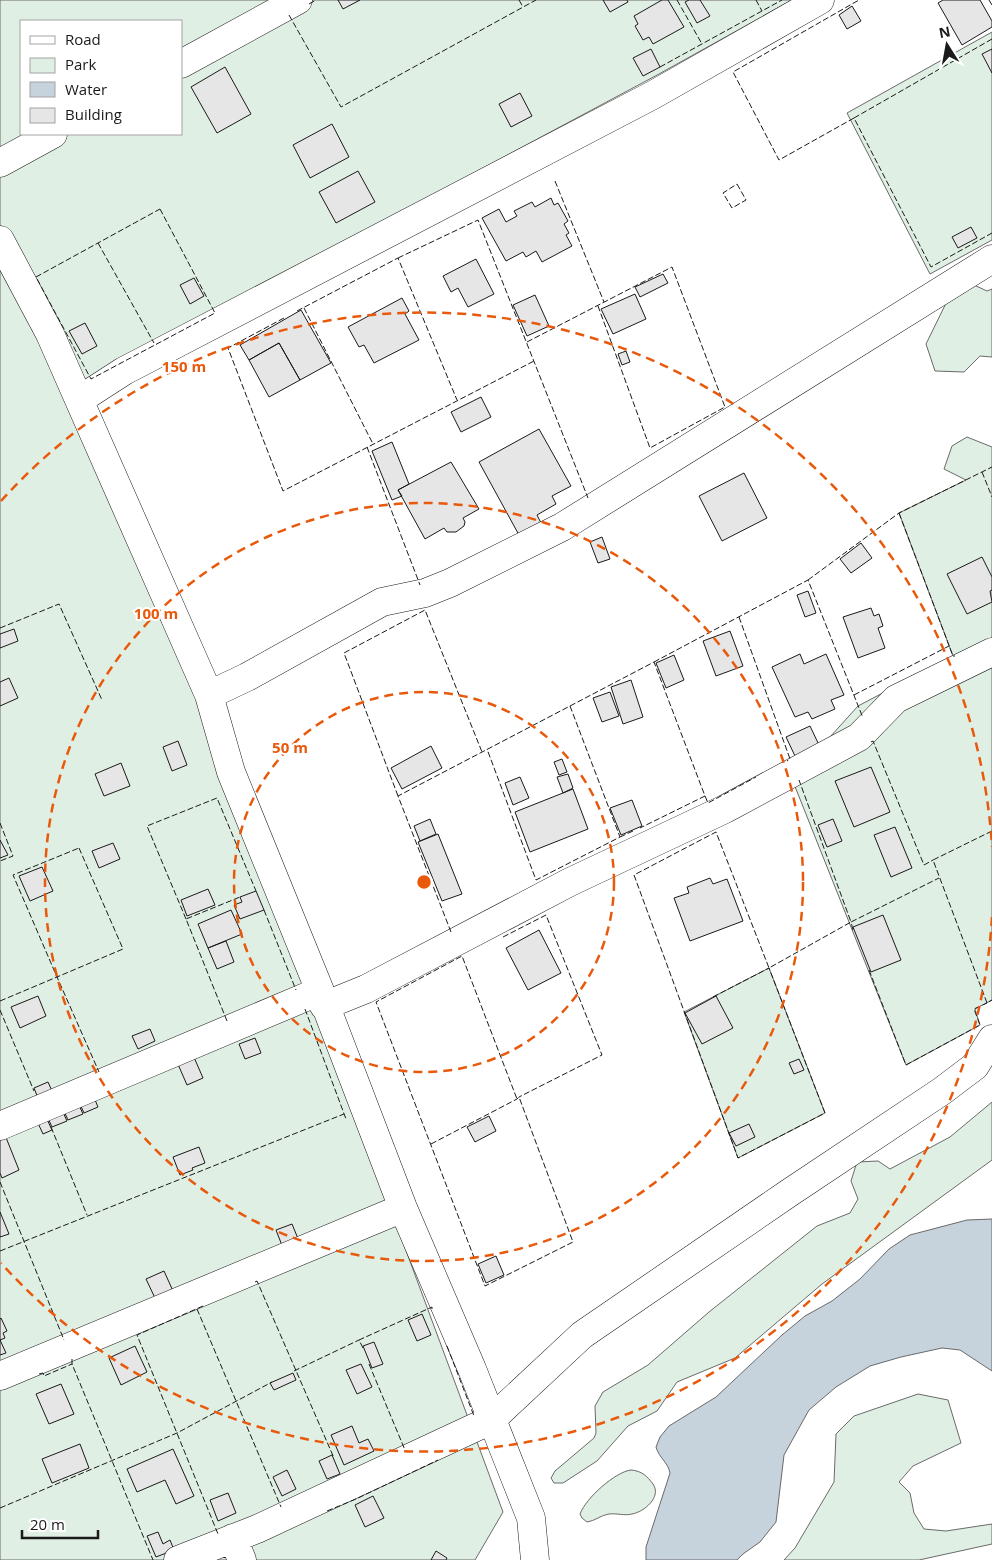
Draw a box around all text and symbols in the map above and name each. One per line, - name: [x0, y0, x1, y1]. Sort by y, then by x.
- legend: [20, 20, 182, 135]
- north arrow: [922, 20, 972, 70]
- text: N: [937, 21, 952, 42]
- text: Road: [65, 29, 101, 49]
- text: Park: [65, 54, 96, 74]
- text: Water: [65, 79, 107, 99]
- text: Building: [65, 104, 122, 124]
- text: 150 m: [162, 356, 206, 376]
- text: 100 m: [134, 603, 178, 623]
- text: 50 m: [272, 737, 308, 757]
- centre of rings: [415, 873, 433, 891]
- scale bar: [22, 1508, 99, 1540]
- text: 20 m: [30, 1514, 65, 1534]

